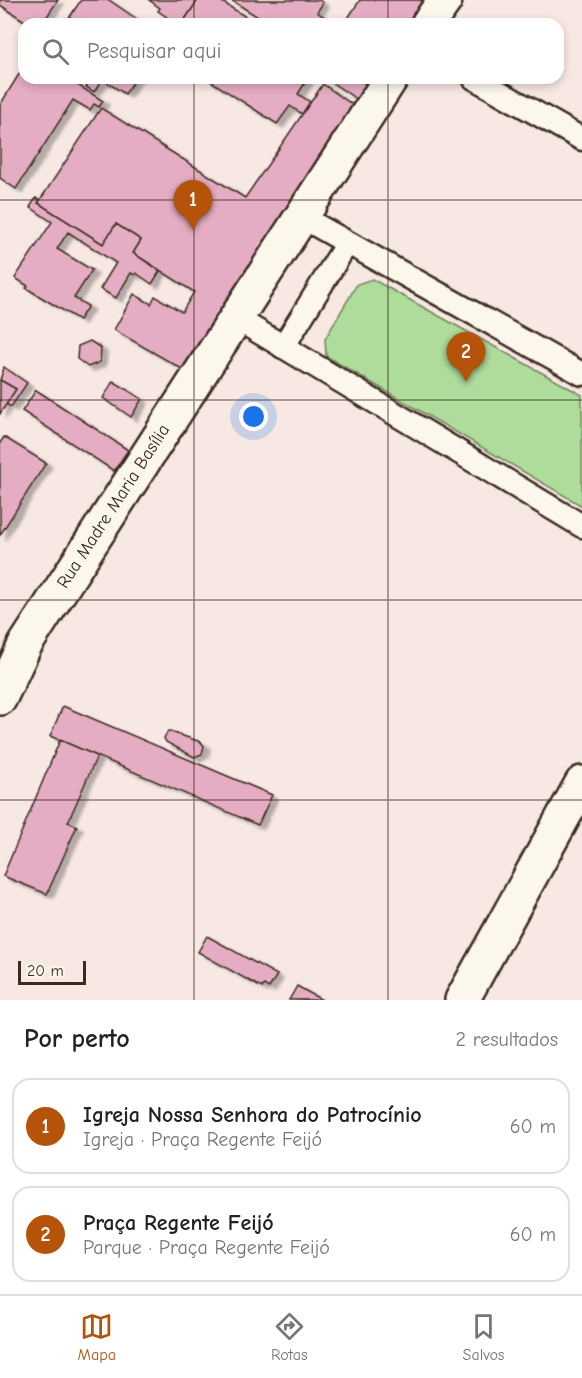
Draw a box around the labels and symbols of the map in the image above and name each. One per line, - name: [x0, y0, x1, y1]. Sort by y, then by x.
- pin: 1: [174, 180, 212, 230]
- pin: 2: [446, 332, 486, 382]
- your location: [239, 402, 268, 431]
- street label: Rua Madre Maria Basília: [53, 420, 174, 592]
- scale bar: [18, 958, 86, 986]

